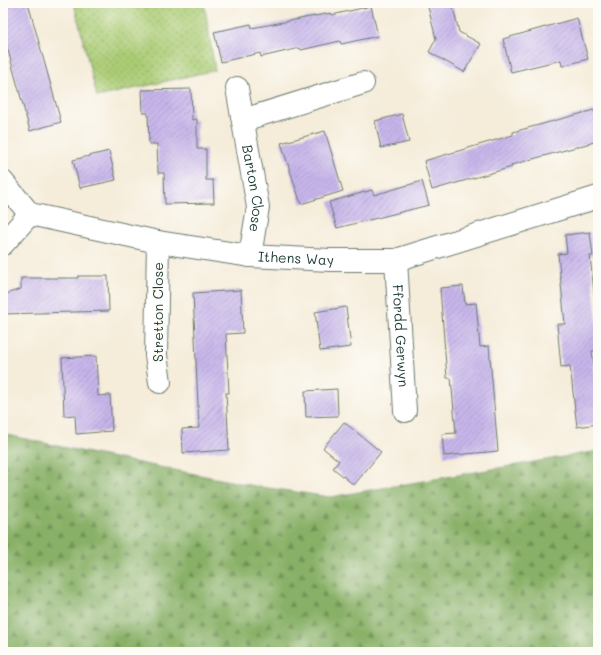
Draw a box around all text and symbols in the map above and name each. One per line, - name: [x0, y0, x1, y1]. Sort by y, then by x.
- street label: Barton Close: [238, 143, 268, 234]
- street label: Ithens Way: [257, 246, 334, 269]
- street label: Stretton Close: [148, 262, 167, 362]
- street label: Ffordd Gerwyn: [388, 284, 414, 388]

